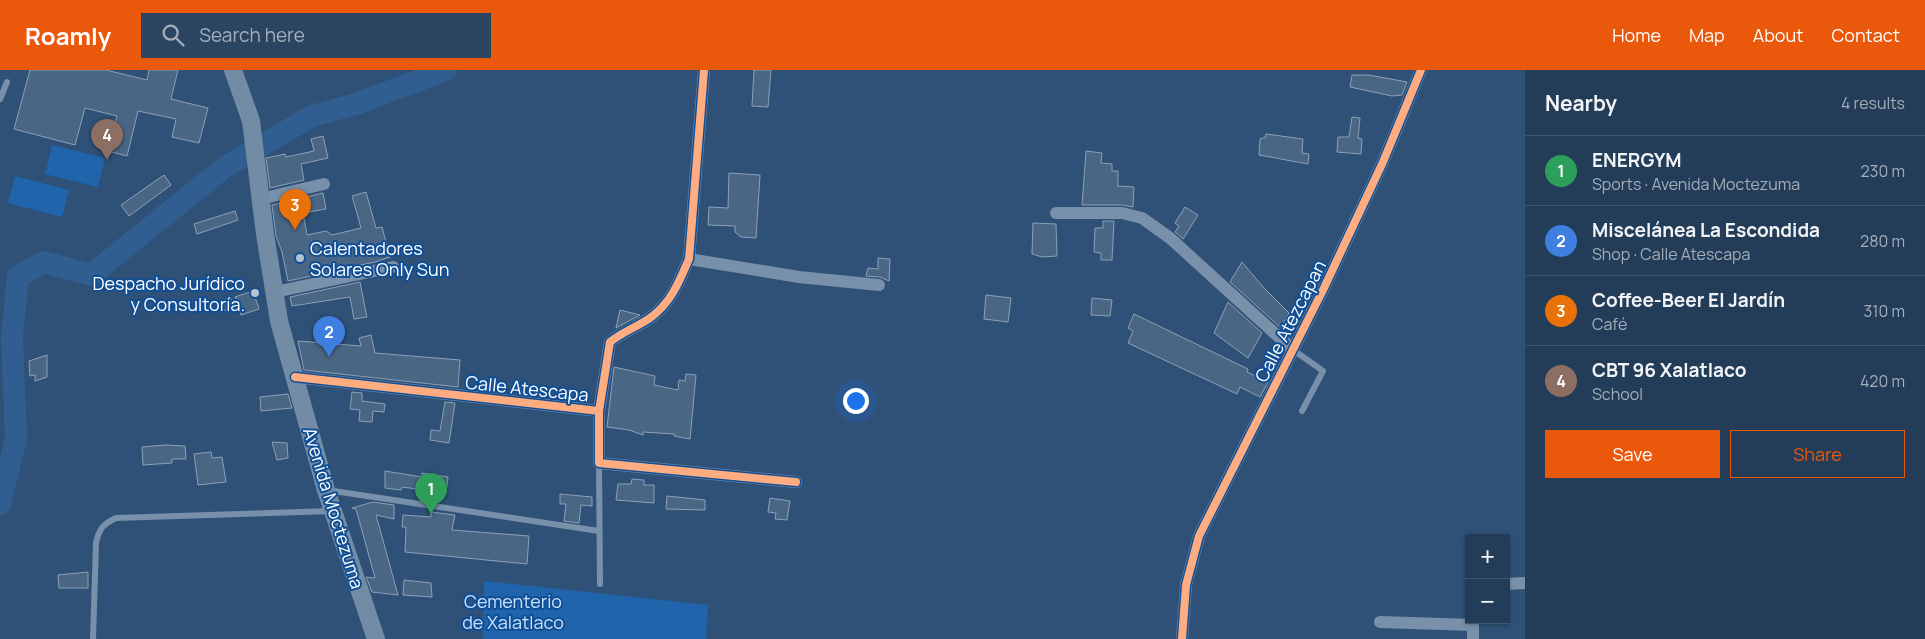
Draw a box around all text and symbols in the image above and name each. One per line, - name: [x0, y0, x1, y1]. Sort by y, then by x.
- search box: [141, 13, 491, 58]
- text: Roamly: [25, 19, 111, 52]
- icon: search: [159, 21, 187, 49]
- text: Search here: [199, 22, 305, 48]
- text: Home: [1612, 23, 1661, 47]
- text: Map: [1689, 23, 1725, 47]
- text: About: [1753, 23, 1803, 47]
- text: Contact: [1831, 23, 1900, 47]
- text: Nearby: [1545, 89, 1617, 117]
- text: 4 results: [1841, 92, 1905, 114]
- pin: 4: [91, 119, 123, 160]
- text: ENERGYM: [1592, 147, 1682, 173]
- text: 1: [1557, 160, 1565, 182]
- text: 230 m: [1861, 160, 1905, 182]
- text: Sports · Avenida Moctezuma: [1592, 173, 1800, 195]
- pin: 3: [279, 189, 311, 230]
- text: Miscelánea La Escondida: [1592, 217, 1820, 243]
- text: 2: [1556, 230, 1566, 252]
- text: 280 m: [1860, 230, 1905, 252]
- place label: Calentadores Solares Only Sun: [310, 236, 449, 281]
- text: Shop · Calle Atescapa: [1592, 243, 1750, 265]
- marker: Calentadores Solares Only Sun: [294, 252, 306, 264]
- street label: Calle Atezcapan: [1249, 256, 1331, 386]
- place label: Despacho Jurídico y Consultoría.: [92, 271, 245, 316]
- marker: Despacho Jurídico y Consultoría.: [249, 287, 261, 299]
- text: Coffee-Beer El Jardín: [1592, 287, 1785, 313]
- text: 3: [1556, 300, 1566, 322]
- text: 310 m: [1863, 300, 1905, 322]
- text: Café: [1592, 313, 1627, 335]
- pin: 2: [313, 316, 345, 357]
- text: CBT 96 Xalatlaco: [1592, 357, 1746, 383]
- street label: Calle Atescapa: [464, 370, 590, 406]
- text: 4: [1556, 370, 1566, 392]
- text: 420 m: [1860, 370, 1905, 392]
- text: School: [1592, 383, 1643, 405]
- your location: [843, 388, 869, 414]
- street label: Avenida Moctezuma: [298, 424, 370, 592]
- button: Save: [1545, 430, 1720, 478]
- button: Share: [1730, 430, 1905, 478]
- pin: 1: [415, 473, 447, 514]
- map controls: [1465, 534, 1510, 624]
- button: +: [1465, 534, 1510, 579]
- button: −: [1465, 579, 1510, 624]
- park label: Cementerio de Xalatlaco: [462, 589, 564, 634]

